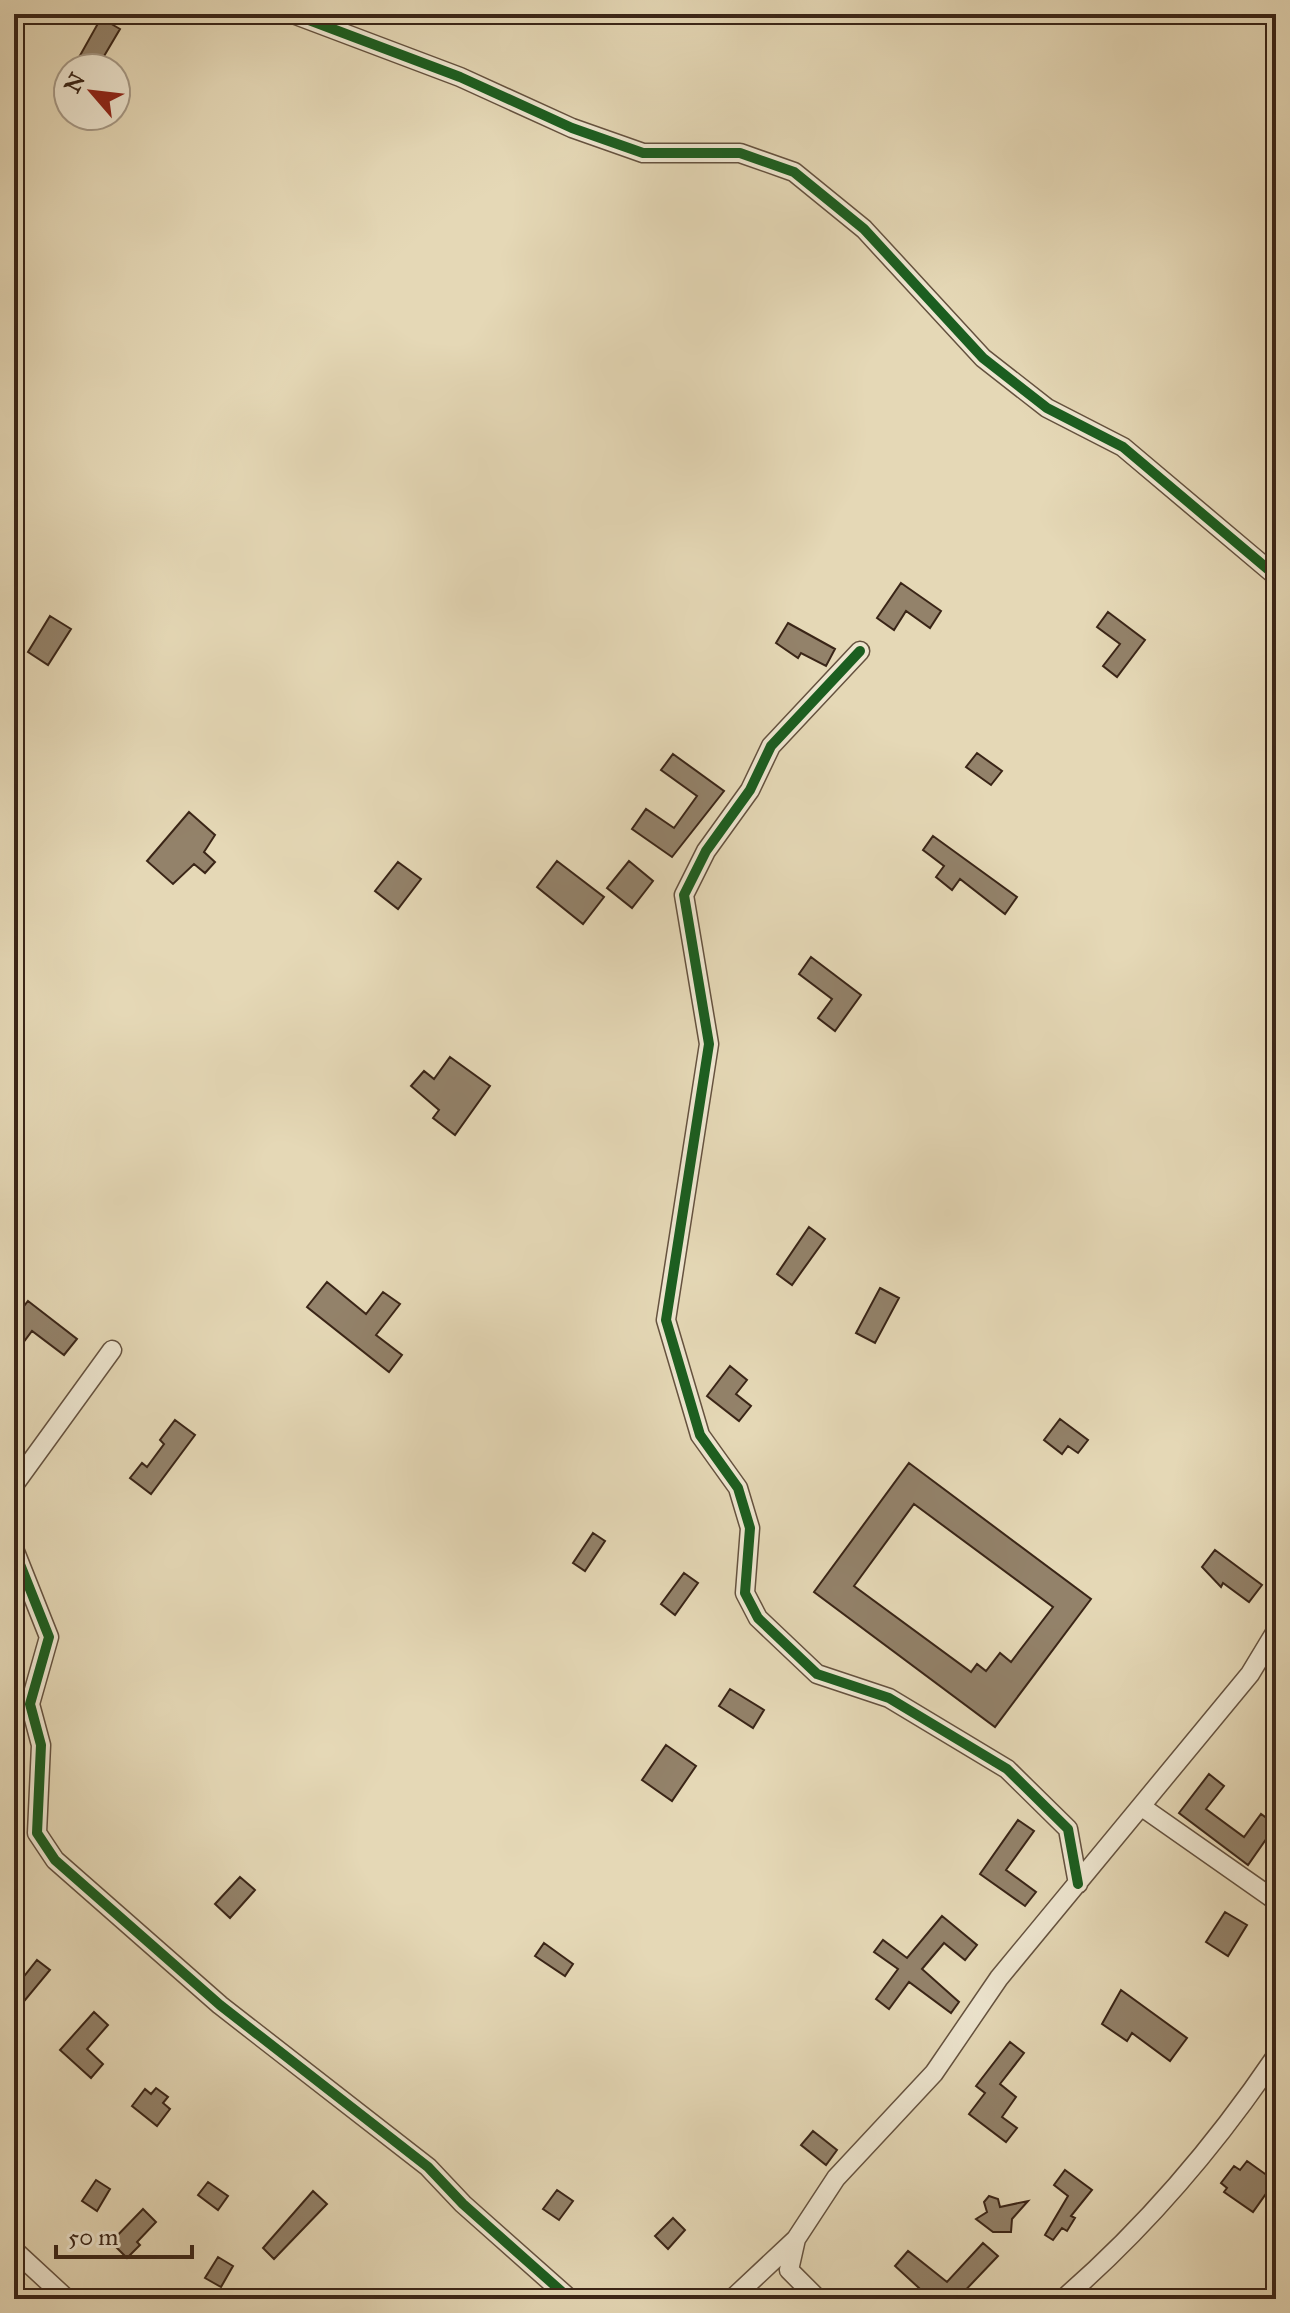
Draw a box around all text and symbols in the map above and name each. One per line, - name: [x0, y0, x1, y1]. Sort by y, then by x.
- north arrow: [52, 52, 132, 132]
- text: N: [58, 68, 91, 97]
- scale bar: [56, 2209, 192, 2259]
- text: 50 m: [68, 2222, 118, 2252]

